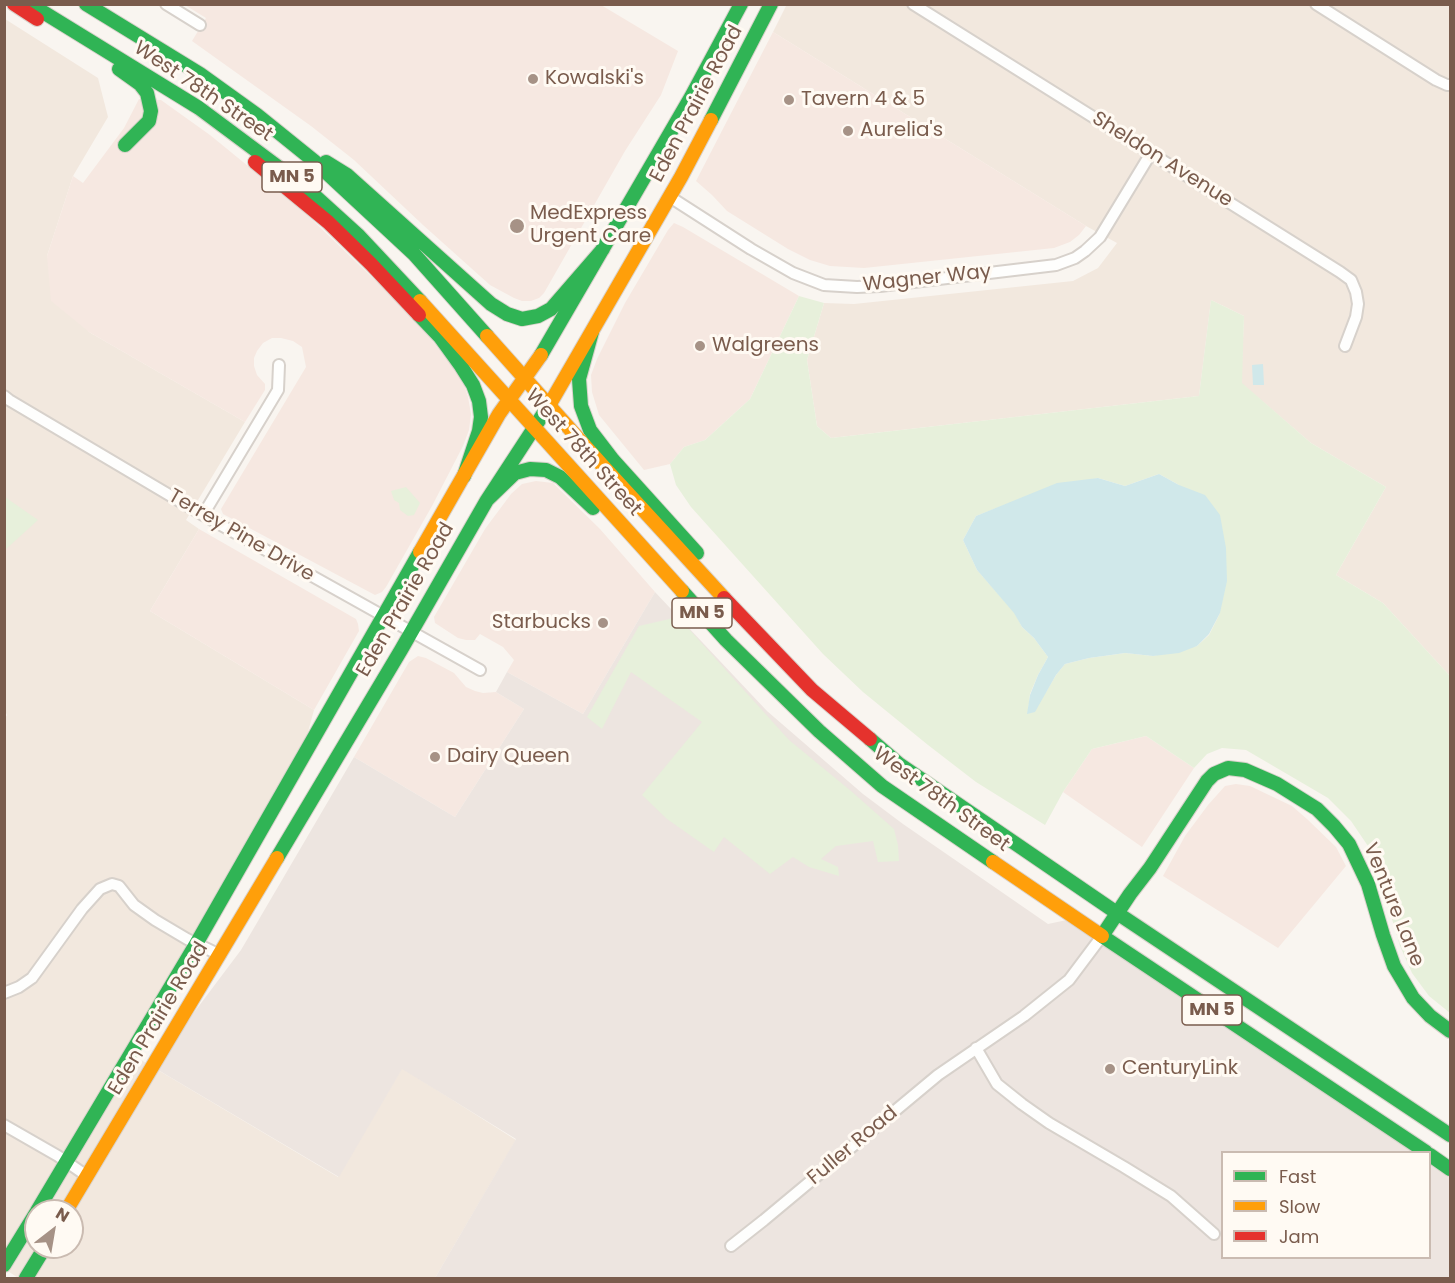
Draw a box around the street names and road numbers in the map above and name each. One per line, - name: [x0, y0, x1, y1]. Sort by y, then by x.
- street label: Eden Prairie Road: [646, 22, 748, 186]
- street label: West 78th Street: [129, 37, 277, 147]
- street label: Sheldon Avenue: [1087, 107, 1237, 213]
- road number: MN 5: [262, 162, 322, 192]
- street label: Wagner Way: [862, 260, 992, 298]
- street label: West 78th Street: [520, 385, 646, 521]
- street label: Terrey Pine Drive: [164, 485, 318, 587]
- street label: Eden Prairie Road: [352, 519, 460, 681]
- road number: MN 5: [672, 598, 732, 628]
- street label: West 78th Street: [868, 743, 1014, 857]
- street label: Venture Lane: [1357, 840, 1429, 970]
- street label: Eden Prairie Road: [104, 938, 214, 1100]
- road number: MN 5: [1182, 995, 1242, 1025]
- street label: Fuller Road: [803, 1101, 903, 1191]

